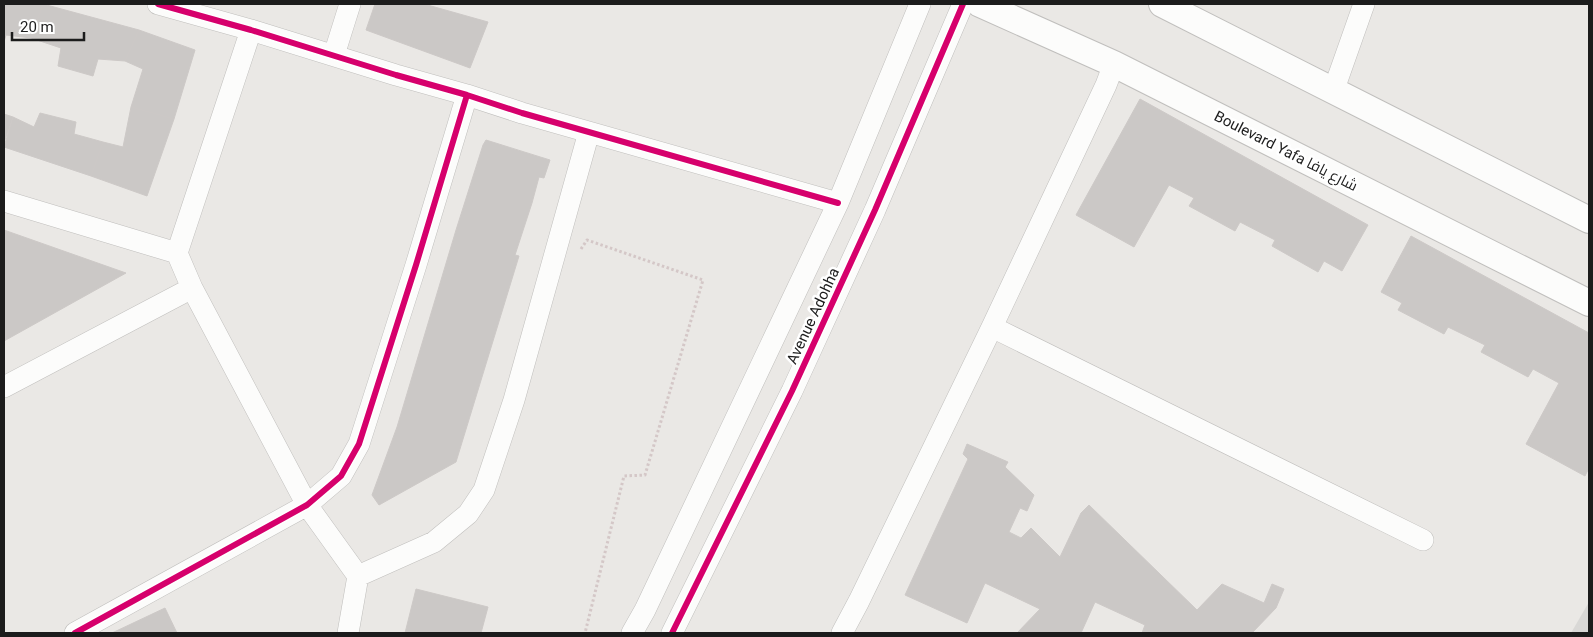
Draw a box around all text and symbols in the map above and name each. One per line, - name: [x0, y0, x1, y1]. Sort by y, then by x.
- scale bar: [12, 10, 85, 42]
- text: 20 m: [20, 18, 54, 36]
- street label: Boulevard Yafa شارع يافا: [1210, 107, 1361, 197]
- street label: Avenue Adohha: [783, 265, 843, 367]

